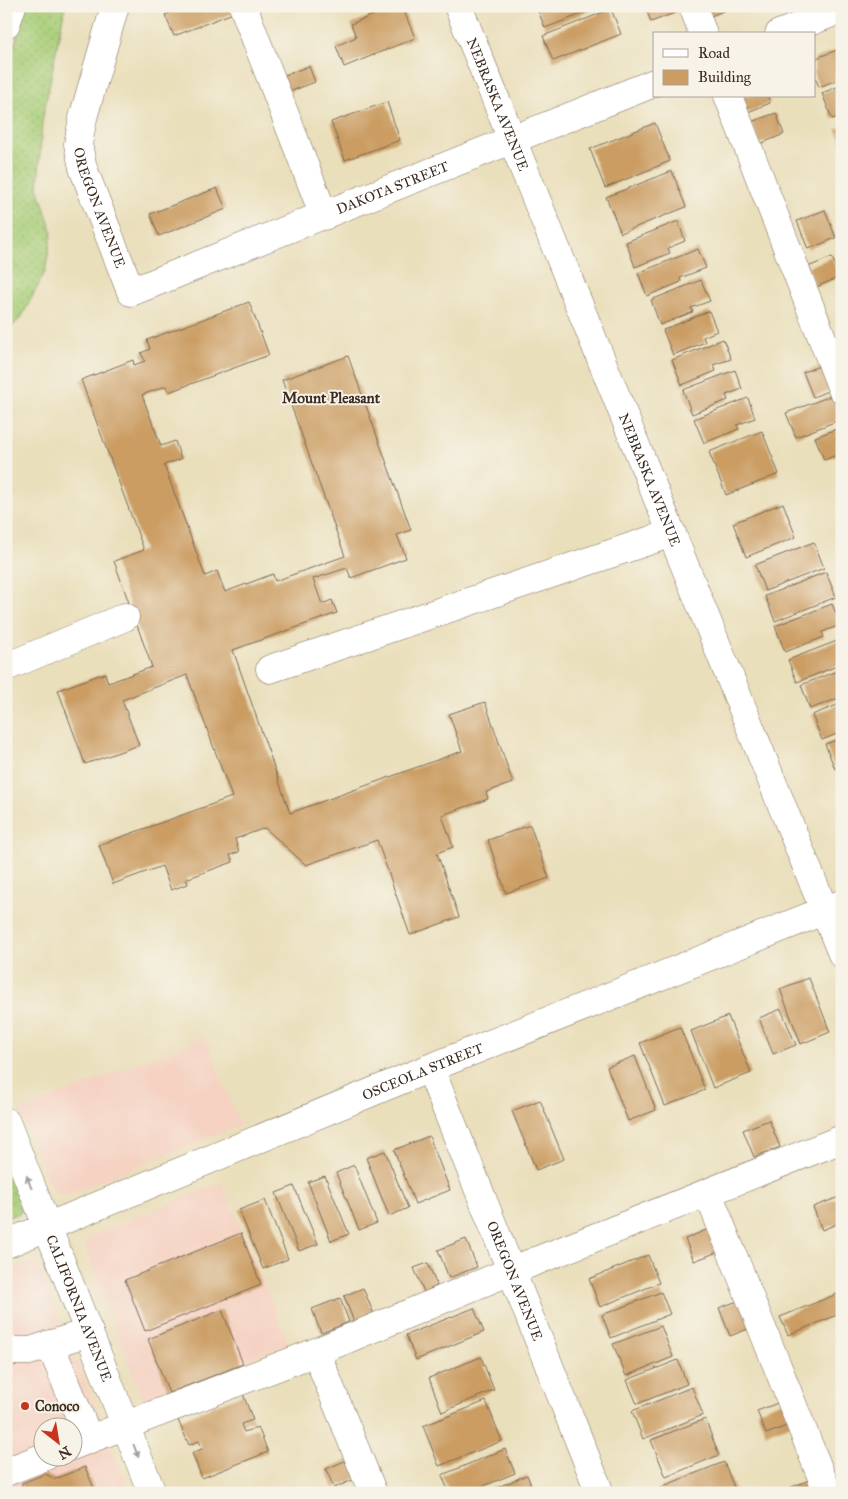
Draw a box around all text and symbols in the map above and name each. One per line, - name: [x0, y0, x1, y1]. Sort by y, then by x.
- legend: [653, 32, 816, 98]
- street label: NEBRASKA AVENUE: [463, 35, 532, 173]
- text: Road: [698, 44, 730, 62]
- text: Building: [698, 68, 752, 86]
- street label: OREGON AVENUE: [70, 146, 129, 270]
- street label: DAKOTA STREET: [334, 157, 451, 218]
- district label: Mount Pleasant: [282, 389, 381, 407]
- street label: NEBRASKA AVENUE: [615, 411, 684, 549]
- street label: OSCEOLA STREET: [360, 1039, 486, 1104]
- one-way arrow: [25, 1174, 33, 1189]
- street label: OREGON AVENUE: [484, 1218, 547, 1343]
- street label: CALIFORNIA AVENUE: [43, 1232, 116, 1384]
- place label: Conoco: [35, 1398, 80, 1415]
- marker: Conoco: [19, 1400, 31, 1412]
- north arrow: [32, 1416, 82, 1466]
- text: N: [55, 1442, 74, 1463]
- one-way arrow: [132, 1444, 140, 1459]

